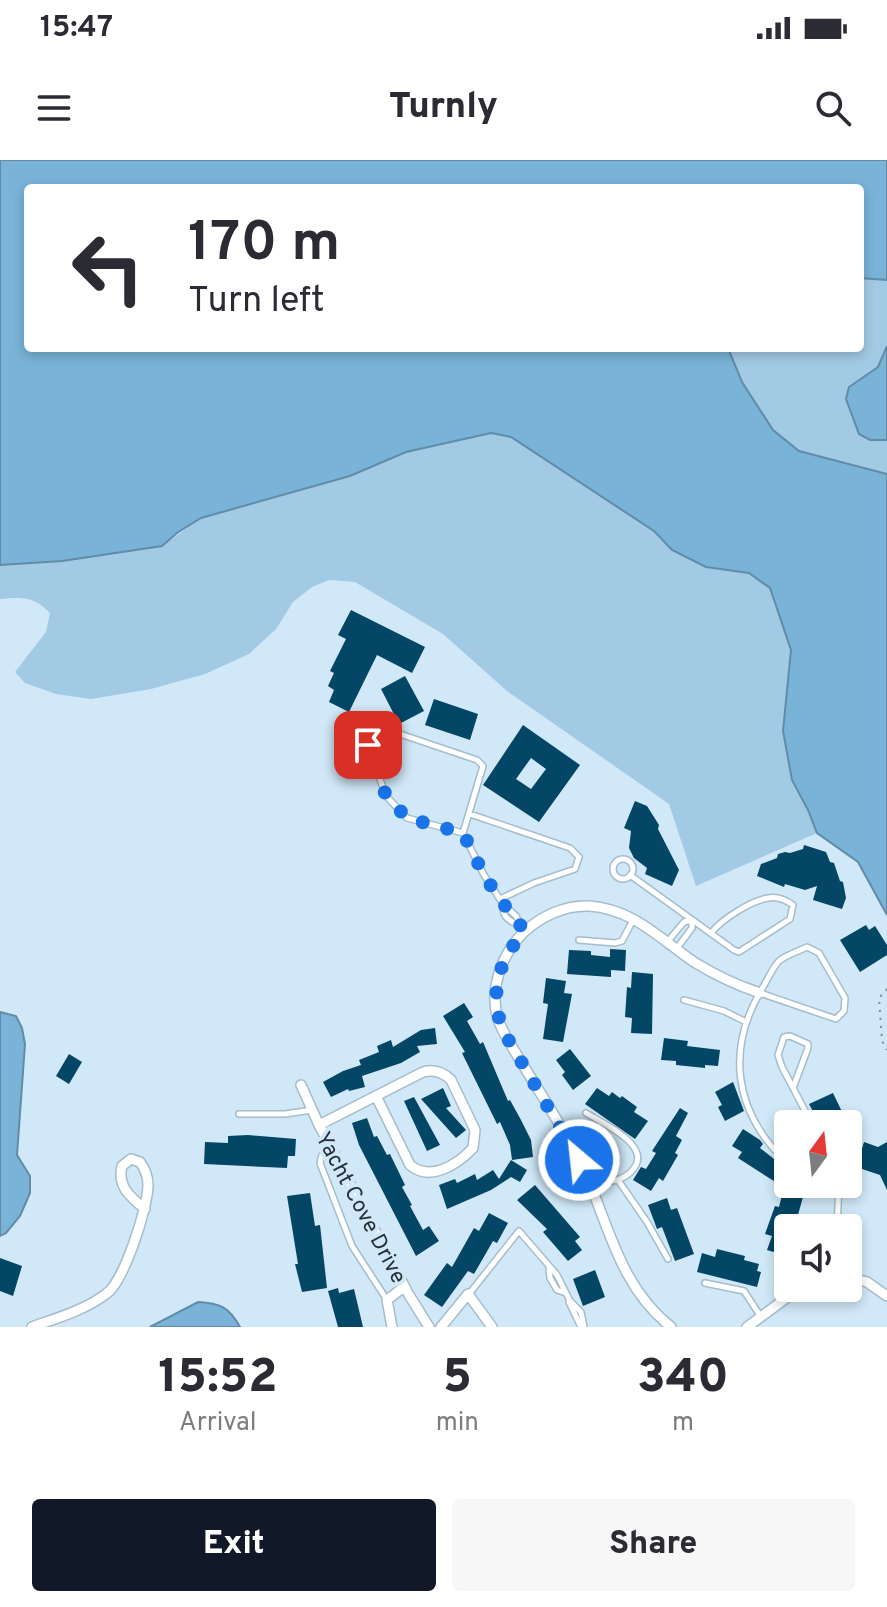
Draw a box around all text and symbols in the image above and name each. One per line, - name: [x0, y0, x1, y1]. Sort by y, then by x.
- text: 15:47: [40, 10, 113, 47]
- text: Turnly: [389, 85, 498, 131]
- icon: menu: [32, 86, 76, 130]
- icon: search: [811, 86, 855, 130]
- text: 170 m: [188, 210, 340, 280]
- icon: left: [56, 216, 160, 320]
- text: Turn left: [188, 279, 325, 325]
- pin: [334, 711, 402, 779]
- icon: arrive: [346, 723, 390, 767]
- north arrow: [774, 1110, 862, 1198]
- map controls: [774, 1110, 862, 1302]
- position arrow: [537, 1118, 621, 1202]
- street label: Yacht Cove Drive: [308, 1128, 411, 1289]
- button: sound: [774, 1214, 862, 1302]
- text: 15:52: [158, 1349, 277, 1409]
- text: 5: [443, 1349, 472, 1409]
- text: 340: [637, 1349, 729, 1409]
- text: Arrival: [179, 1407, 257, 1440]
- text: min: [436, 1407, 479, 1440]
- text: m: [672, 1407, 694, 1440]
- button: Exit: [32, 1499, 436, 1591]
- button: Share: [452, 1499, 855, 1591]

